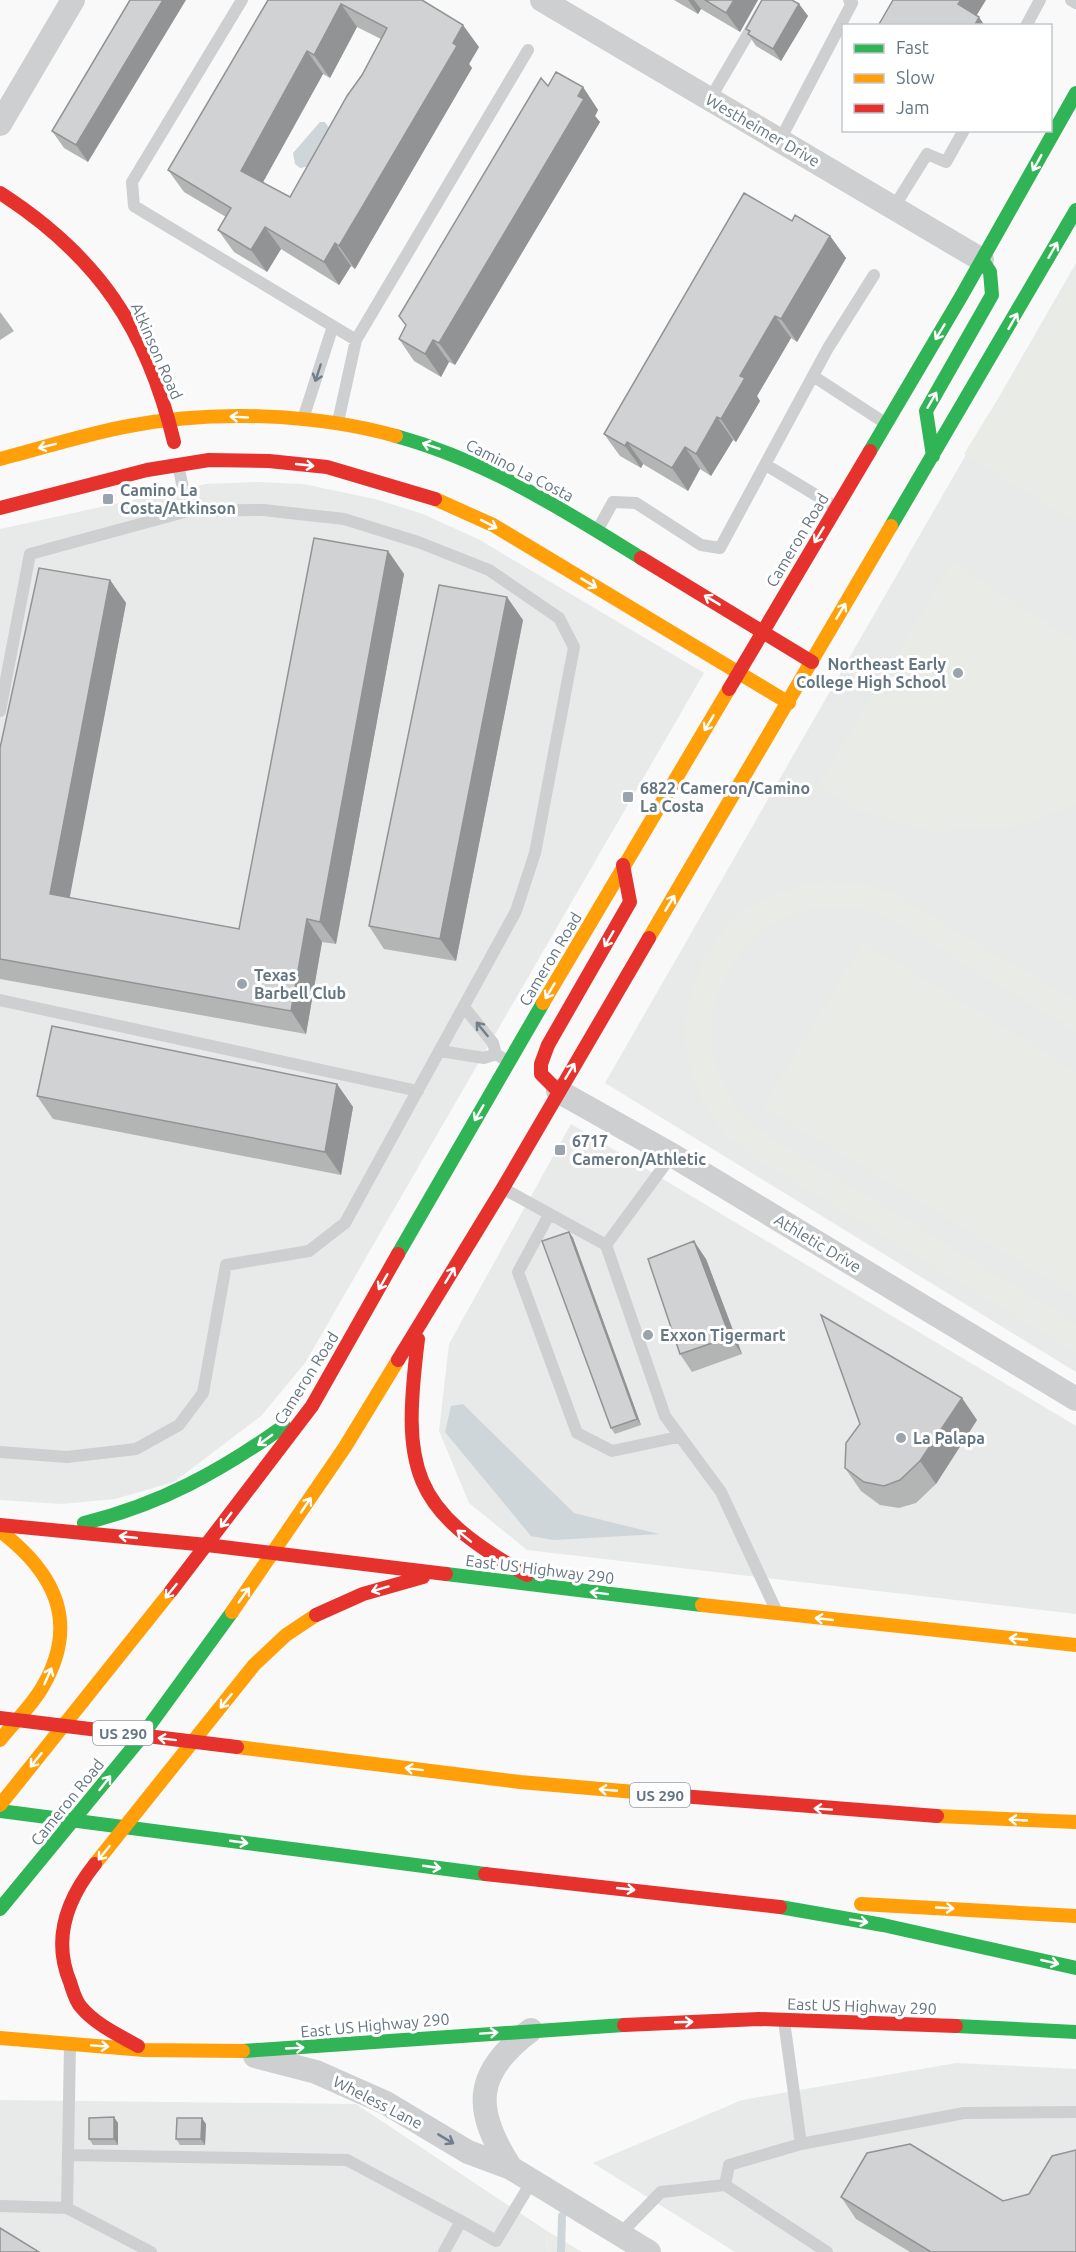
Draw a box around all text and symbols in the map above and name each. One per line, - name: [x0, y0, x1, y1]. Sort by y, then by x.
- legend: [842, 24, 1052, 132]
- text: Fast: [896, 37, 929, 57]
- text: Slow: [896, 67, 935, 87]
- street label: Westheimer Drive: [703, 90, 823, 170]
- text: Jam: [896, 97, 930, 117]
- one-way arrow: [1031, 154, 1043, 171]
- one-way arrow: [1047, 242, 1059, 259]
- street label: Atkinson Road: [128, 300, 186, 402]
- one-way arrow: [1007, 312, 1019, 329]
- one-way arrow: [934, 323, 946, 340]
- one-way arrow: [311, 363, 322, 382]
- one-way arrow: [927, 391, 938, 409]
- one-way arrow: [230, 412, 250, 423]
- street label: Camino La Costa: [463, 435, 577, 505]
- one-way arrow: [422, 440, 441, 451]
- one-way arrow: [38, 441, 57, 453]
- one-way arrow: [294, 460, 314, 471]
- place label: Camino La Costa/Atkinson: [120, 481, 236, 517]
- street label: Cameron Road: [762, 490, 832, 590]
- marker: Camino La Costa/Atkinson: [101, 492, 115, 506]
- one-way arrow: [480, 519, 498, 530]
- one-way arrow: [812, 526, 824, 543]
- one-way arrow: [580, 577, 597, 589]
- one-way arrow: [704, 594, 721, 606]
- one-way arrow: [835, 603, 847, 620]
- place label: Northeast Early College High School: [796, 655, 947, 691]
- marker: Northeast Early College High School: [951, 666, 965, 680]
- one-way arrow: [702, 714, 714, 731]
- place label: 6822 Cameron/Camino La Costa: [640, 779, 810, 815]
- marker: 6822 Cameron/Camino La Costa: [621, 790, 635, 804]
- one-way arrow: [664, 895, 676, 912]
- street label: Cameron Road: [515, 909, 585, 1009]
- one-way arrow: [603, 929, 614, 947]
- place label: Texas Barbell Club: [254, 966, 346, 1002]
- marker: Texas Barbell Club: [235, 977, 249, 991]
- one-way arrow: [544, 982, 556, 999]
- one-way arrow: [476, 1022, 489, 1038]
- one-way arrow: [564, 1063, 576, 1080]
- one-way arrow: [473, 1103, 484, 1121]
- place label: 6717 Cameron/Athletic: [572, 1132, 706, 1168]
- marker: 6717 Cameron/Athletic: [553, 1143, 567, 1157]
- street label: Athletic Drive: [771, 1210, 865, 1276]
- one-way arrow: [445, 1267, 457, 1284]
- one-way arrow: [376, 1273, 388, 1290]
- place label: Exxon Tigermart: [660, 1326, 786, 1344]
- street label: Cameron Road: [270, 1328, 342, 1428]
- marker: Exxon Tigermart: [641, 1328, 655, 1342]
- place label: La Palapa: [913, 1429, 985, 1447]
- marker: La Palapa: [894, 1431, 908, 1445]
- one-way arrow: [257, 1434, 273, 1447]
- one-way arrow: [300, 1497, 312, 1513]
- one-way arrow: [220, 1512, 233, 1528]
- one-way arrow: [456, 1530, 472, 1543]
- one-way arrow: [119, 1531, 139, 1542]
- street label: East US Highway 290: [465, 1551, 615, 1587]
- one-way arrow: [164, 1583, 177, 1599]
- one-way arrow: [371, 1584, 390, 1595]
- one-way arrow: [238, 1587, 250, 1603]
- one-way arrow: [590, 1587, 609, 1598]
- one-way arrow: [814, 1613, 834, 1624]
- one-way arrow: [1008, 1634, 1028, 1645]
- one-way arrow: [42, 1668, 54, 1686]
- one-way arrow: [219, 1693, 232, 1709]
- road number: US 290: [93, 1721, 153, 1745]
- one-way arrow: [158, 1733, 178, 1744]
- one-way arrow: [30, 1752, 43, 1768]
- street label: Cameron Road: [27, 1755, 107, 1849]
- one-way arrow: [404, 1763, 424, 1774]
- one-way arrow: [98, 1776, 111, 1792]
- road number: US 290: [630, 1783, 690, 1807]
- one-way arrow: [598, 1784, 618, 1795]
- one-way arrow: [813, 1803, 833, 1814]
- one-way arrow: [1008, 1814, 1028, 1825]
- one-way arrow: [228, 1836, 248, 1847]
- one-way arrow: [97, 1845, 110, 1861]
- one-way arrow: [421, 1862, 441, 1873]
- one-way arrow: [615, 1884, 635, 1895]
- one-way arrow: [934, 1903, 954, 1914]
- one-way arrow: [849, 1915, 869, 1926]
- one-way arrow: [1040, 1957, 1059, 1968]
- street label: East US Highway 290: [787, 1994, 937, 2018]
- street label: East US Highway 290: [300, 2010, 450, 2040]
- one-way arrow: [673, 2016, 693, 2027]
- one-way arrow: [479, 2027, 499, 2038]
- one-way arrow: [90, 2041, 110, 2052]
- one-way arrow: [284, 2043, 304, 2054]
- street label: Wheless Lane: [330, 2072, 426, 2132]
- one-way arrow: [437, 2133, 454, 2145]

